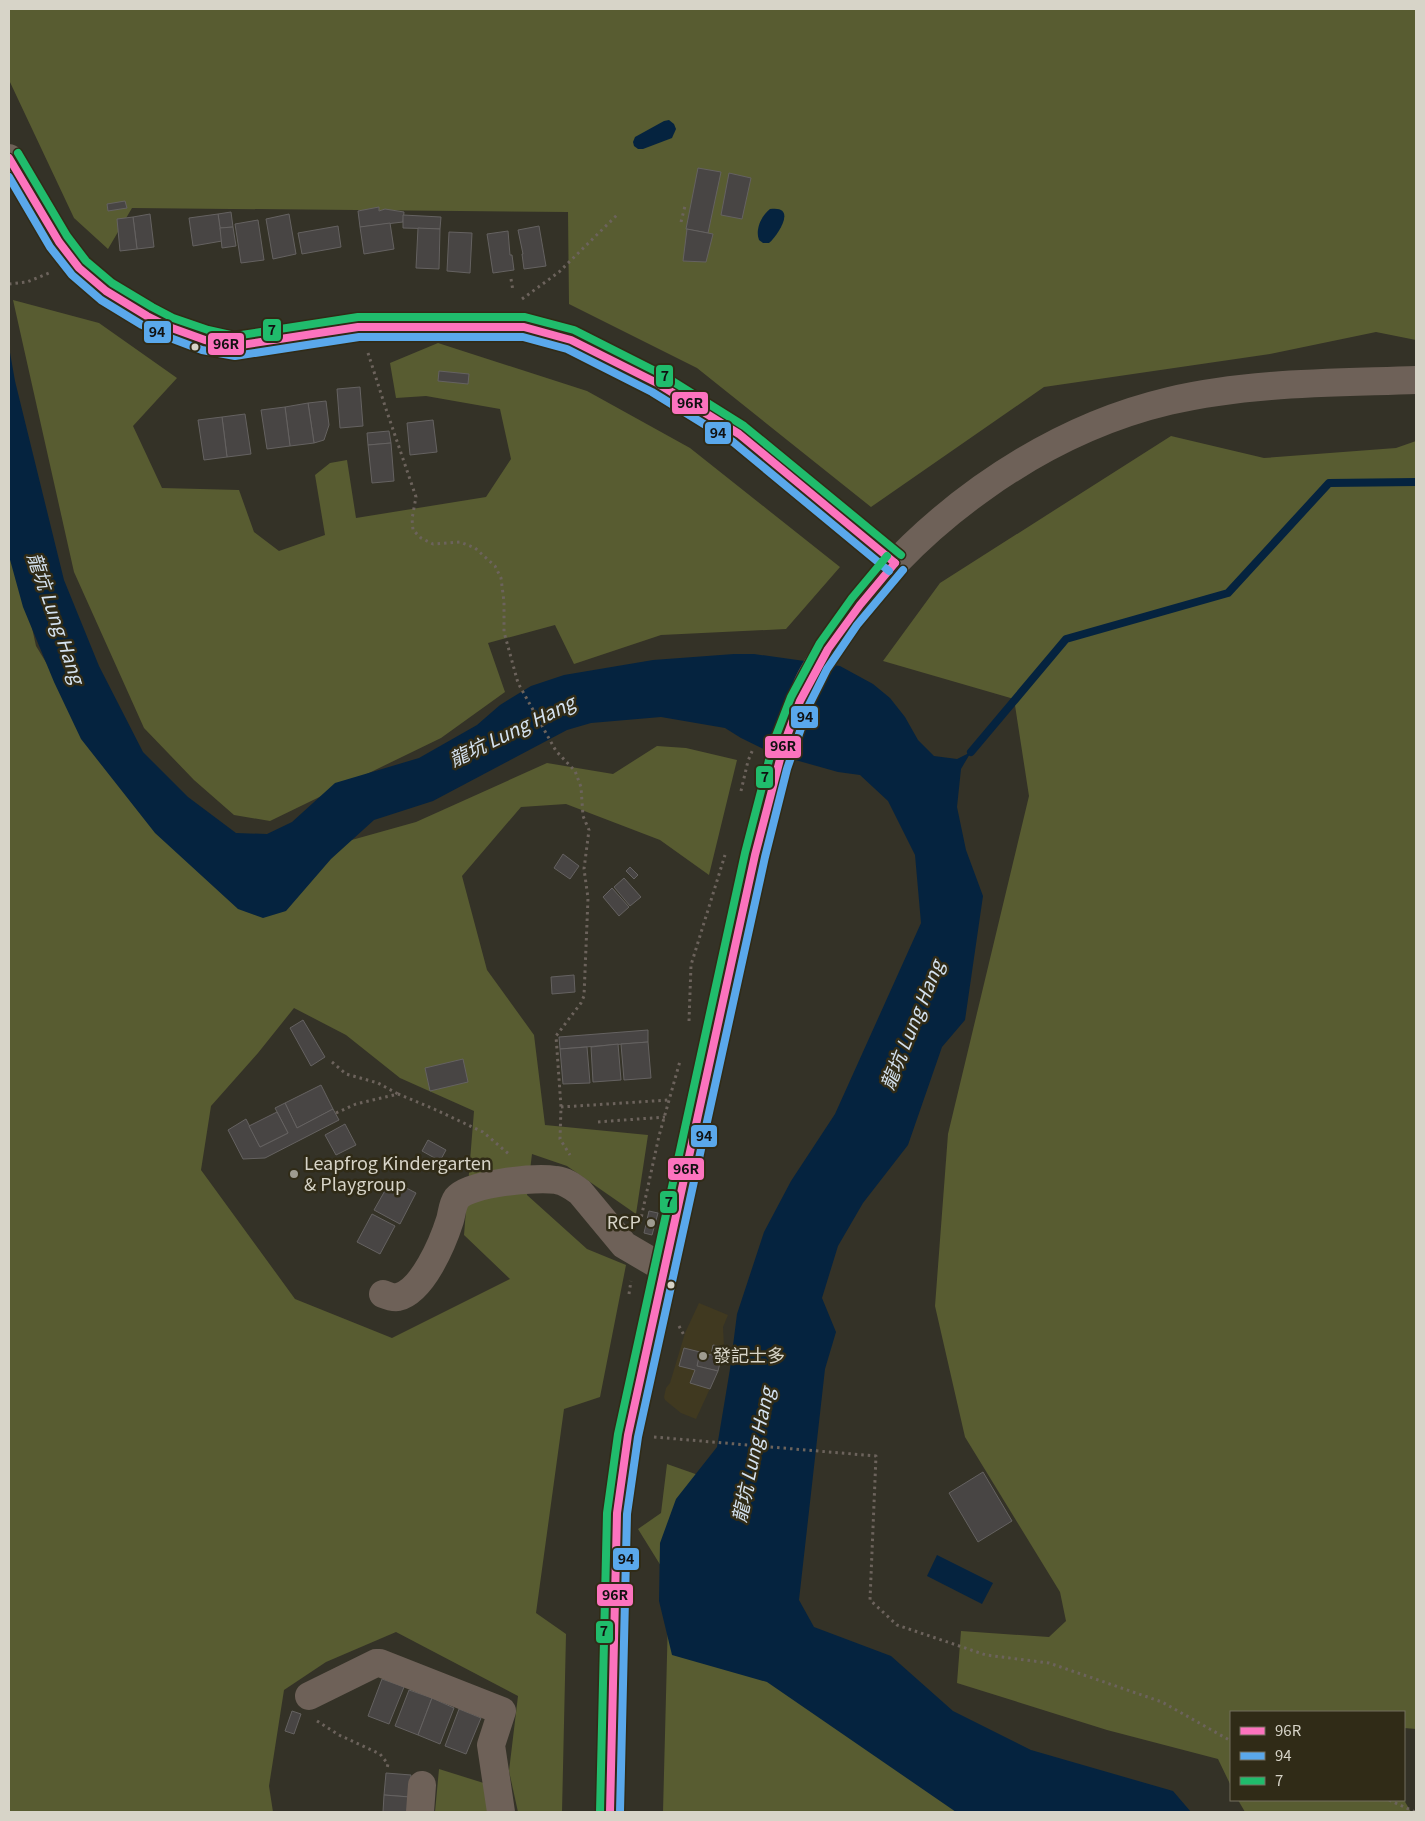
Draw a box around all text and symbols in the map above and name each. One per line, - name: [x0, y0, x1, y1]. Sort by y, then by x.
- line badge: 7: [262, 318, 282, 342]
- text: 7: [268, 319, 276, 339]
- line badge: 94: [143, 320, 172, 344]
- text: 94: [149, 321, 165, 341]
- line badge: 96R: [207, 332, 245, 356]
- text: 96R: [213, 333, 239, 353]
- unlabelled marker: [190, 342, 200, 352]
- line badge: 7: [655, 364, 674, 388]
- text: 7: [661, 365, 669, 385]
- line badge: 96R: [671, 391, 709, 415]
- text: 96R: [677, 392, 703, 412]
- line badge: 94: [704, 421, 732, 445]
- text: 94: [710, 422, 726, 442]
- water label: 龍坑 Lung Hang: [22, 548, 93, 689]
- water label: 龍坑 Lung Hang: [444, 686, 581, 772]
- line badge: 94: [790, 705, 819, 729]
- text: 94: [797, 706, 813, 726]
- line badge: 96R: [764, 735, 802, 759]
- text: 96R: [770, 735, 796, 755]
- line badge: 7: [755, 765, 774, 789]
- text: 7: [761, 766, 769, 786]
- water label: 龍坑 Lung Hang: [872, 954, 950, 1093]
- line badge: 94: [690, 1124, 718, 1148]
- text: 94: [696, 1125, 712, 1145]
- place label: Leapfrog Kindergarten & Playgroup: [304, 1149, 492, 1196]
- line badge: 96R: [667, 1157, 705, 1181]
- text: 96R: [673, 1158, 699, 1178]
- marker: Leapfrog Kindergarten & Playgroup: [288, 1168, 300, 1180]
- line badge: 7: [659, 1190, 678, 1214]
- text: 7: [665, 1191, 673, 1211]
- place label: RCP: [607, 1208, 641, 1234]
- marker: RCP: [645, 1217, 657, 1229]
- unlabelled marker: [666, 1280, 676, 1290]
- place label: 發記士多: [713, 1341, 785, 1367]
- marker: 發記士多: [697, 1350, 709, 1362]
- water label: 龍坑 Lung Hang: [724, 1383, 779, 1525]
- line badge: 94: [612, 1547, 640, 1571]
- text: 94: [618, 1548, 634, 1568]
- line badge: 96R: [596, 1583, 634, 1607]
- text: 96R: [602, 1584, 628, 1604]
- line badge: 7: [595, 1620, 614, 1644]
- text: 7: [600, 1620, 608, 1640]
- legend: [1230, 1711, 1405, 1801]
- text: 96R: [1275, 1719, 1302, 1740]
- text: 94: [1275, 1744, 1292, 1765]
- text: 7: [1275, 1769, 1283, 1790]

